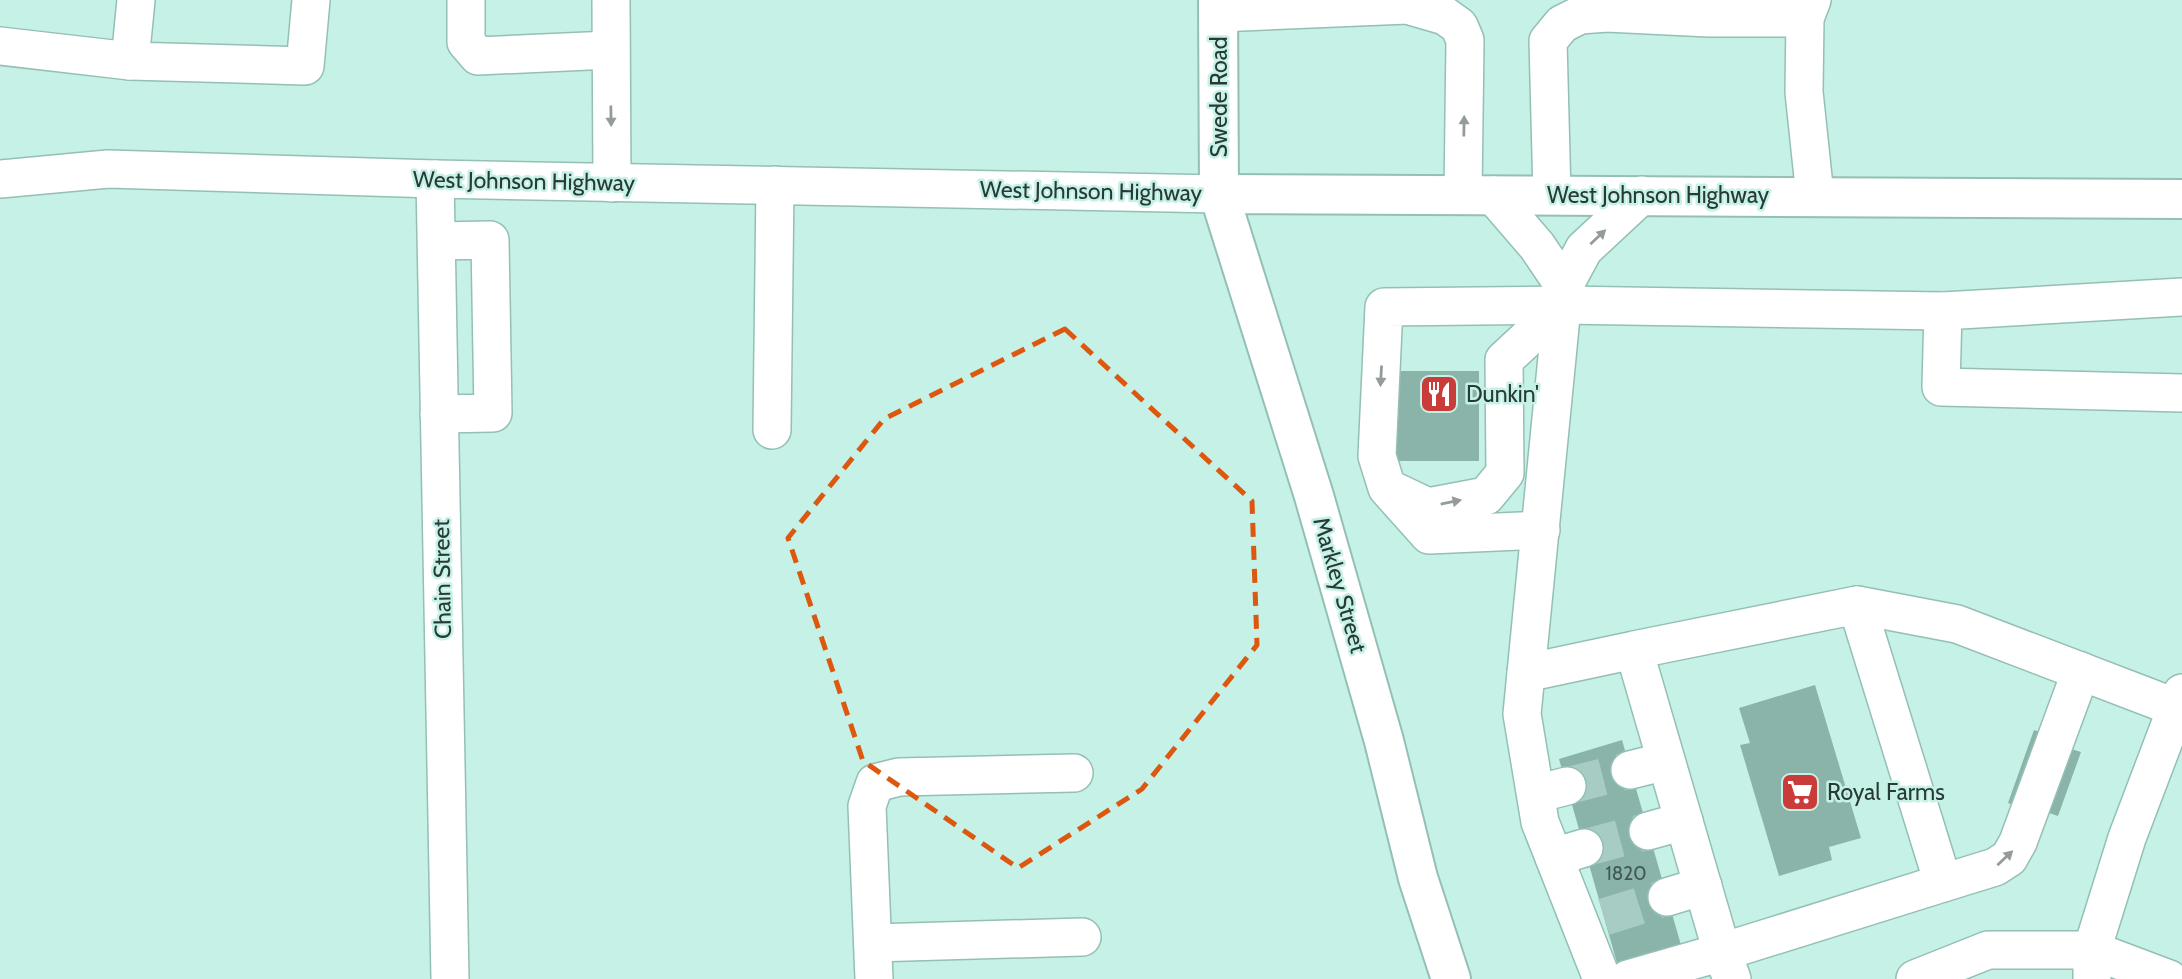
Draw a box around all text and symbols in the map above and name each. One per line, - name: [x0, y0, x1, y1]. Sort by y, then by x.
- street label: Swede Road: [1205, 36, 1233, 158]
- one-way arrow: [605, 106, 617, 128]
- one-way arrow: [1458, 115, 1470, 137]
- street label: West Johnson Highway: [413, 165, 636, 197]
- street label: West Johnson Highway: [980, 175, 1203, 207]
- street label: West Johnson Highway: [1547, 181, 1769, 209]
- one-way arrow: [1589, 229, 1606, 245]
- one-way arrow: [1375, 365, 1386, 387]
- restaurant icon: Dunkin': [1418, 373, 1460, 415]
- place label: Dunkin': [1466, 380, 1539, 408]
- one-way arrow: [1440, 496, 1462, 507]
- street label: Markley Street: [1307, 514, 1373, 656]
- street label: Chain Street: [427, 519, 457, 639]
- supermarket icon: Royal Farms: [1779, 771, 1821, 813]
- place label: Royal Farms: [1827, 778, 1945, 806]
- one-way arrow: [1996, 850, 2014, 866]
- house number: 1820: [1606, 862, 1646, 885]

